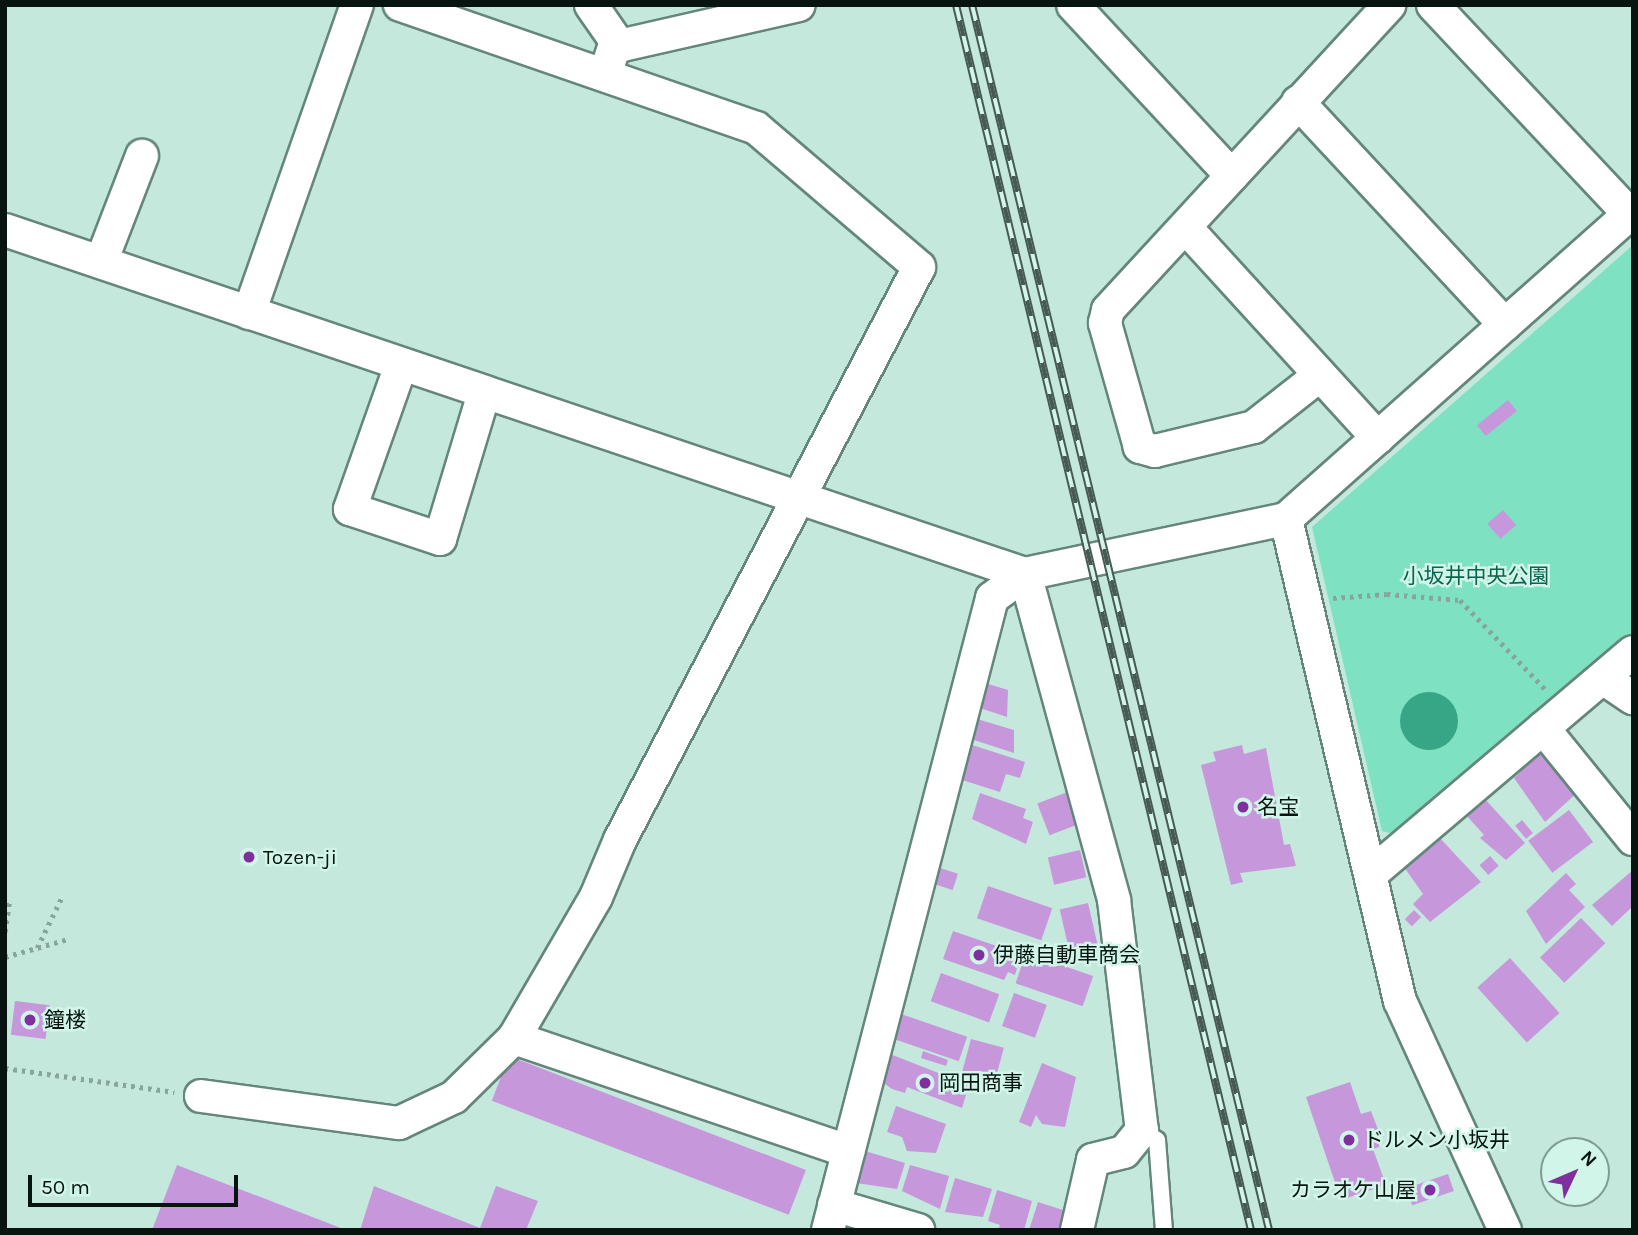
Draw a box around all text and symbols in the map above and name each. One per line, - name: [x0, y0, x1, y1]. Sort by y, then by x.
- park label: 小坂井中央公園: [1403, 563, 1549, 589]
- place label: 名宝: [1257, 794, 1299, 820]
- marker: 名宝: [1235, 799, 1251, 815]
- place label: Tozen-ji: [263, 844, 337, 870]
- marker: Tozen-ji: [241, 849, 257, 865]
- place label: 伊藤自動車商会: [993, 942, 1140, 968]
- marker: 伊藤自動車商会: [971, 947, 987, 963]
- place label: 鐘楼: [44, 1007, 86, 1033]
- marker: 鐘楼: [22, 1012, 38, 1028]
- place label: 岡田商事: [939, 1070, 1023, 1096]
- marker: 岡田商事: [917, 1075, 933, 1091]
- place label: ドルメン小坂井: [1363, 1127, 1510, 1153]
- marker: ドルメン小坂井: [1341, 1132, 1357, 1148]
- north arrow: [1540, 1137, 1610, 1207]
- text: N: [1576, 1146, 1601, 1171]
- scale bar: [32, 1162, 242, 1206]
- text: 50 m: [41, 1175, 90, 1199]
- place label: カラオケ山屋: [1290, 1177, 1416, 1203]
- marker: カラオケ山屋: [1422, 1182, 1438, 1198]

